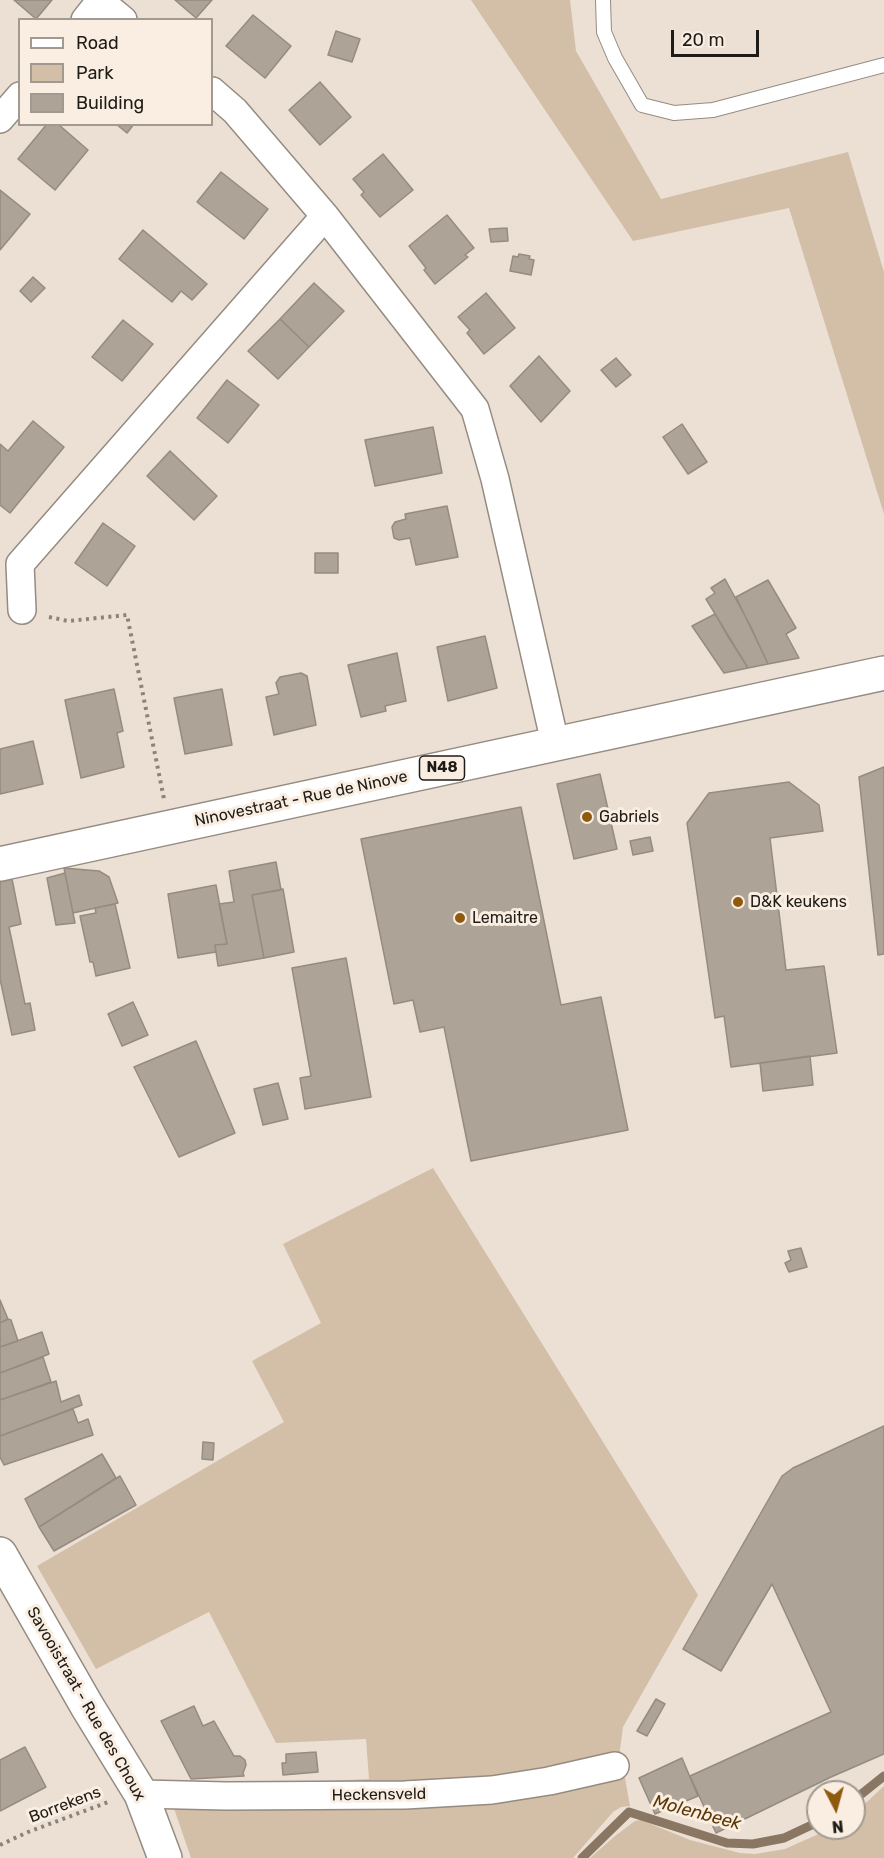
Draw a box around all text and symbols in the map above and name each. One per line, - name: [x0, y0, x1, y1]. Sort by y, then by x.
- legend: [18, 18, 213, 126]
- scale bar: [674, 18, 762, 56]
- text: 20 m: [682, 29, 724, 51]
- text: Road: [76, 32, 119, 54]
- text: Park: [76, 62, 113, 84]
- text: Building: [76, 92, 144, 114]
- road number: N48: [420, 756, 464, 780]
- street label: Ninovestraat - Rue de Ninove: [193, 767, 409, 831]
- place label: Gabriels: [599, 807, 659, 827]
- marker: Gabriels: [580, 810, 594, 824]
- place label: D&K keukens: [750, 892, 847, 912]
- marker: D&K keukens: [731, 895, 745, 909]
- place label: Lemaitre: [472, 908, 538, 928]
- marker: Lemaitre: [453, 911, 467, 925]
- street label: Savooistraat - Rue des Choux: [23, 1604, 149, 1804]
- north arrow: [806, 1780, 866, 1840]
- street label: Borrekens: [26, 1783, 104, 1827]
- street label: Heckensveld: [332, 1785, 426, 1805]
- water label: Molenbeek: [651, 1791, 743, 1835]
- text: N: [831, 1816, 844, 1836]

